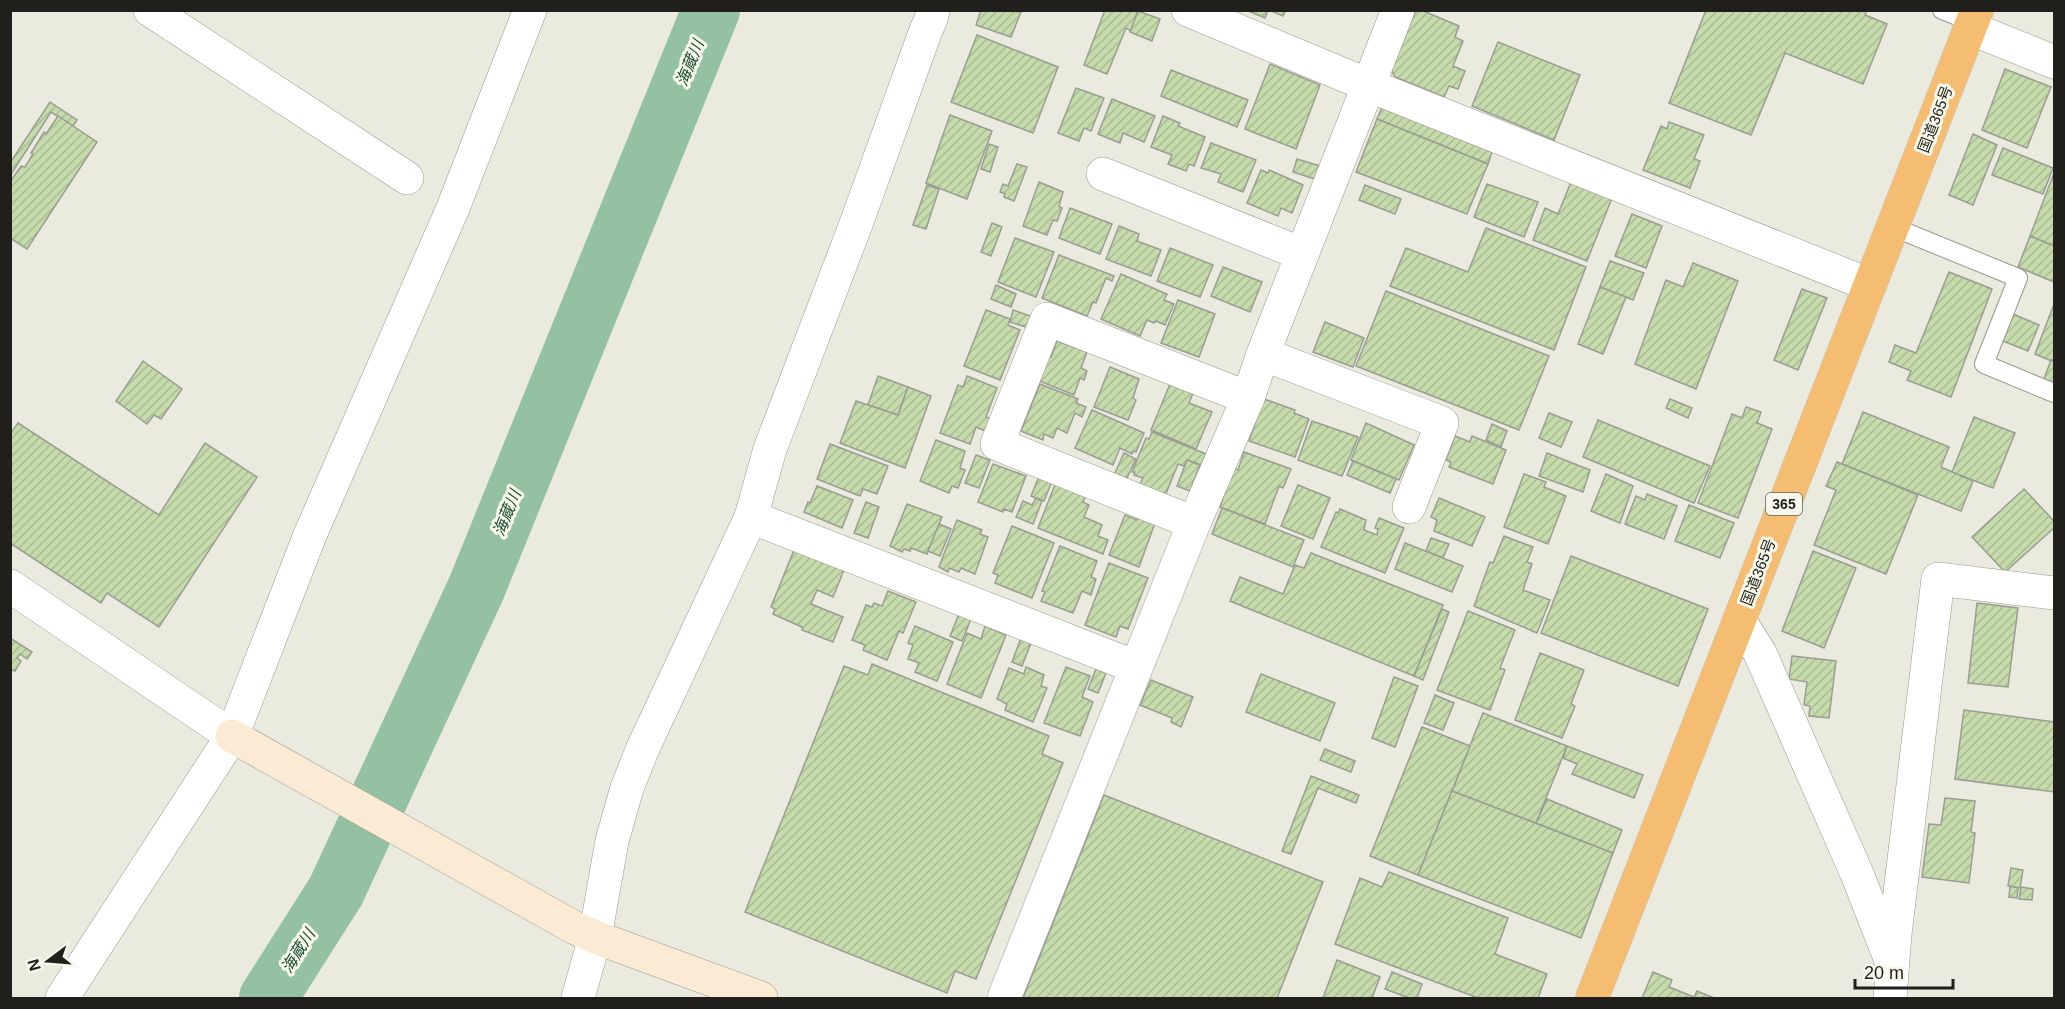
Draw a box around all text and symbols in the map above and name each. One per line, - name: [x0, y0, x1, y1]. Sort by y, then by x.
- water label: 海蔵川: [673, 36, 708, 88]
- street label: 国道365号: [1915, 83, 1955, 155]
- water label: 海蔵川: [490, 486, 525, 538]
- road number: 365: [1766, 493, 1802, 515]
- street label: 国道365号: [1738, 536, 1778, 608]
- water label: 海蔵川: [278, 924, 319, 976]
- north arrow: [18, 931, 78, 991]
- scale bar: [1855, 952, 1952, 990]
- text: N: [24, 957, 44, 973]
- text: 20 m: [1864, 963, 1904, 983]

